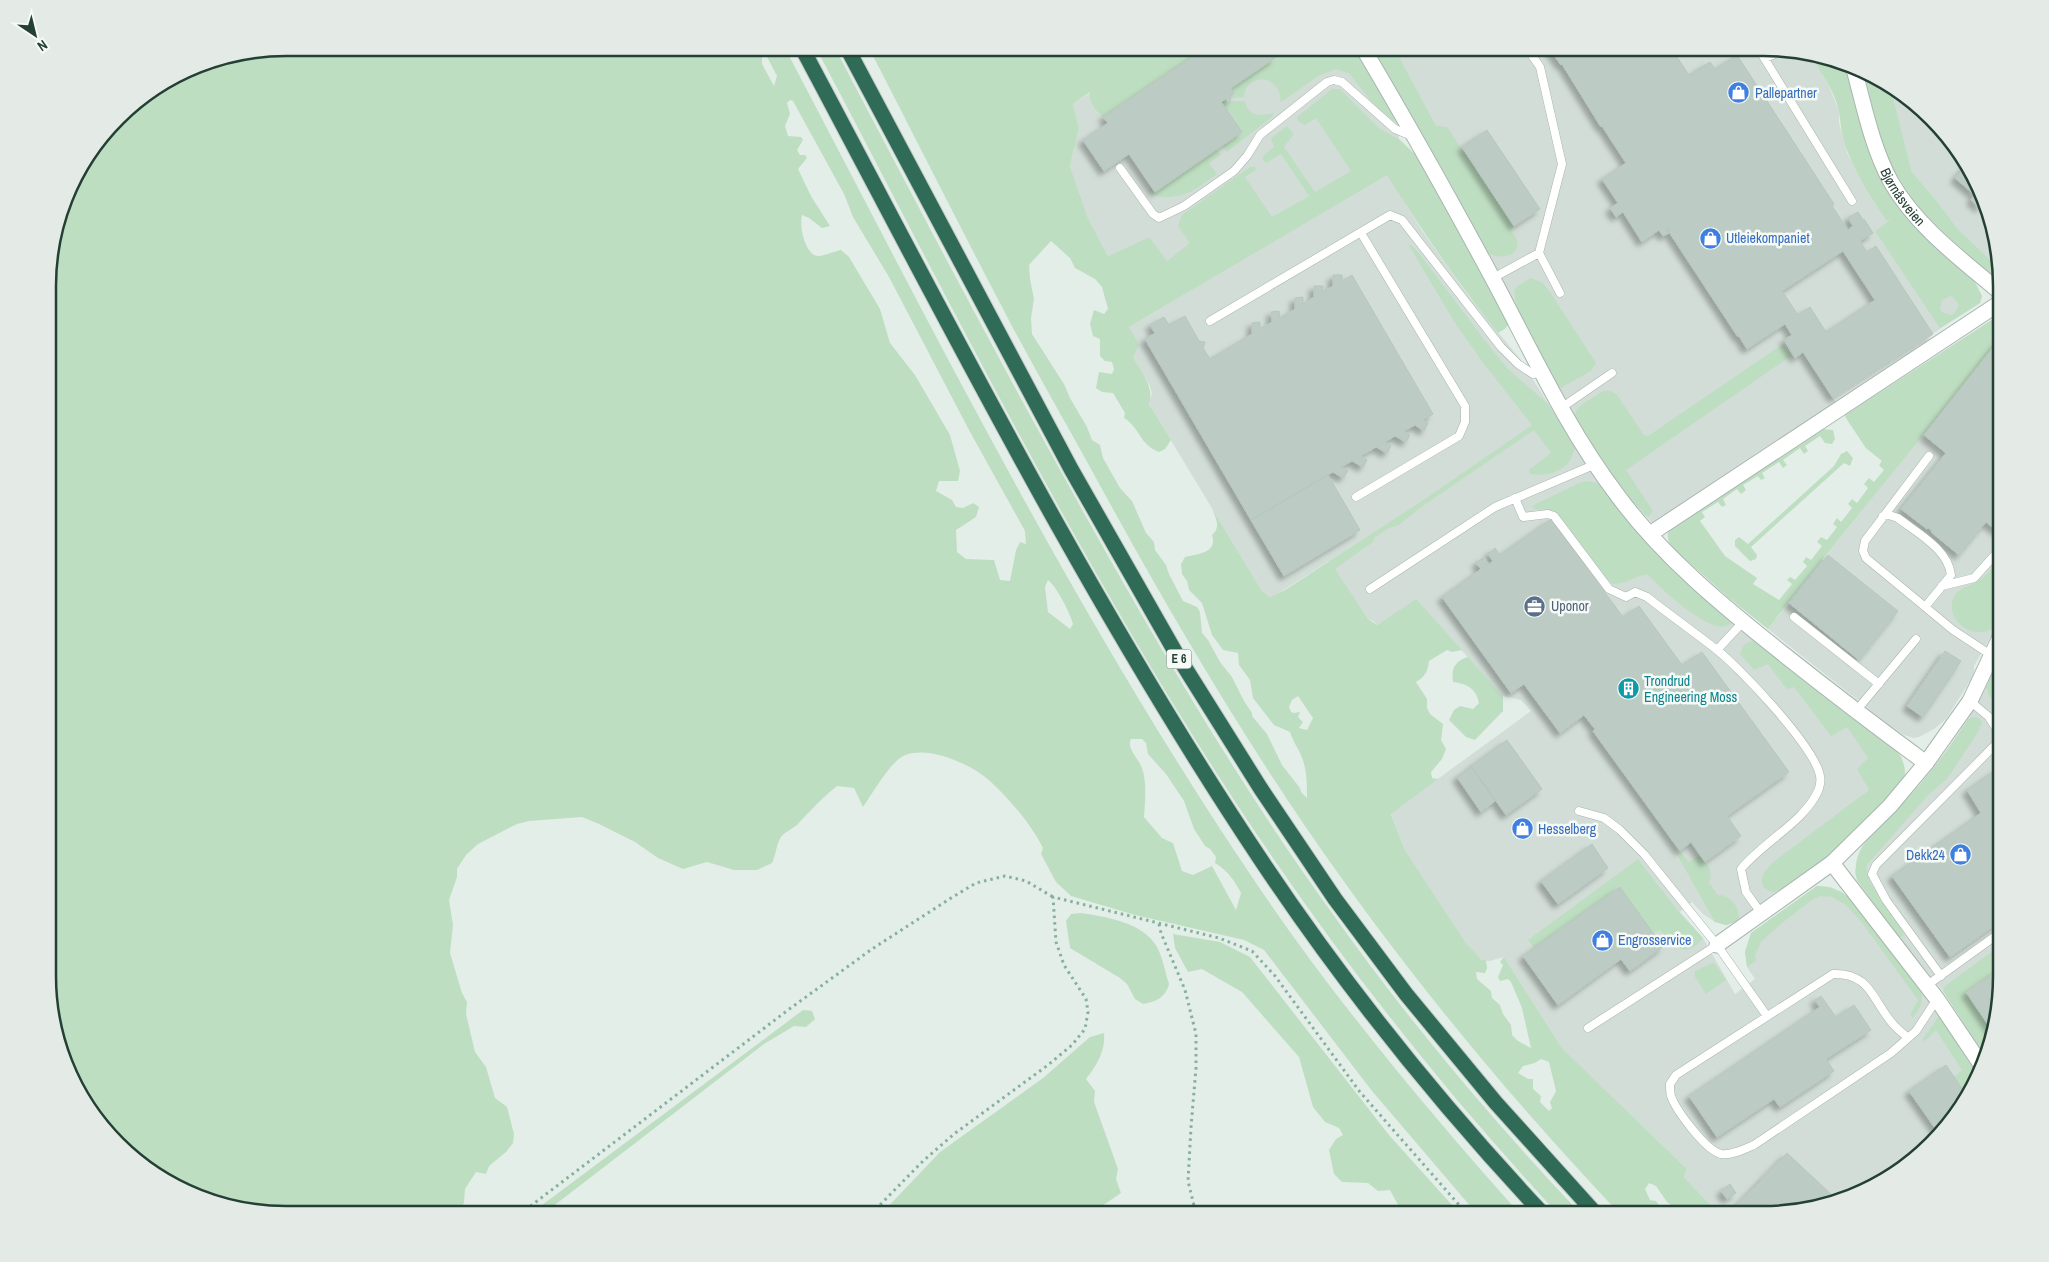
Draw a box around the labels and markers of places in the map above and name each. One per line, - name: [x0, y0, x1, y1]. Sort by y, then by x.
- shop icon: Pallepartner: [1727, 81, 1751, 105]
- place label: Pallepartner: [1755, 84, 1817, 102]
- shop icon: Utleiekompaniet: [1698, 226, 1722, 250]
- place label: Utleiekompaniet: [1726, 229, 1810, 247]
- office icon: Uponor: [1523, 594, 1547, 618]
- place label: Uponor: [1551, 597, 1589, 615]
- place label: Trondrud Engineering Moss: [1644, 672, 1737, 706]
- building icon: Trondrud Engineering Moss: [1616, 677, 1640, 701]
- shop icon: Hesselberg: [1510, 817, 1534, 841]
- place label: Hesselberg: [1538, 820, 1597, 838]
- shop icon: Dekk24: [1949, 843, 1973, 867]
- place label: Dekk24: [1906, 846, 1946, 864]
- shop icon: Engrosservice: [1590, 928, 1614, 952]
- place label: Engrosservice: [1618, 931, 1691, 949]

